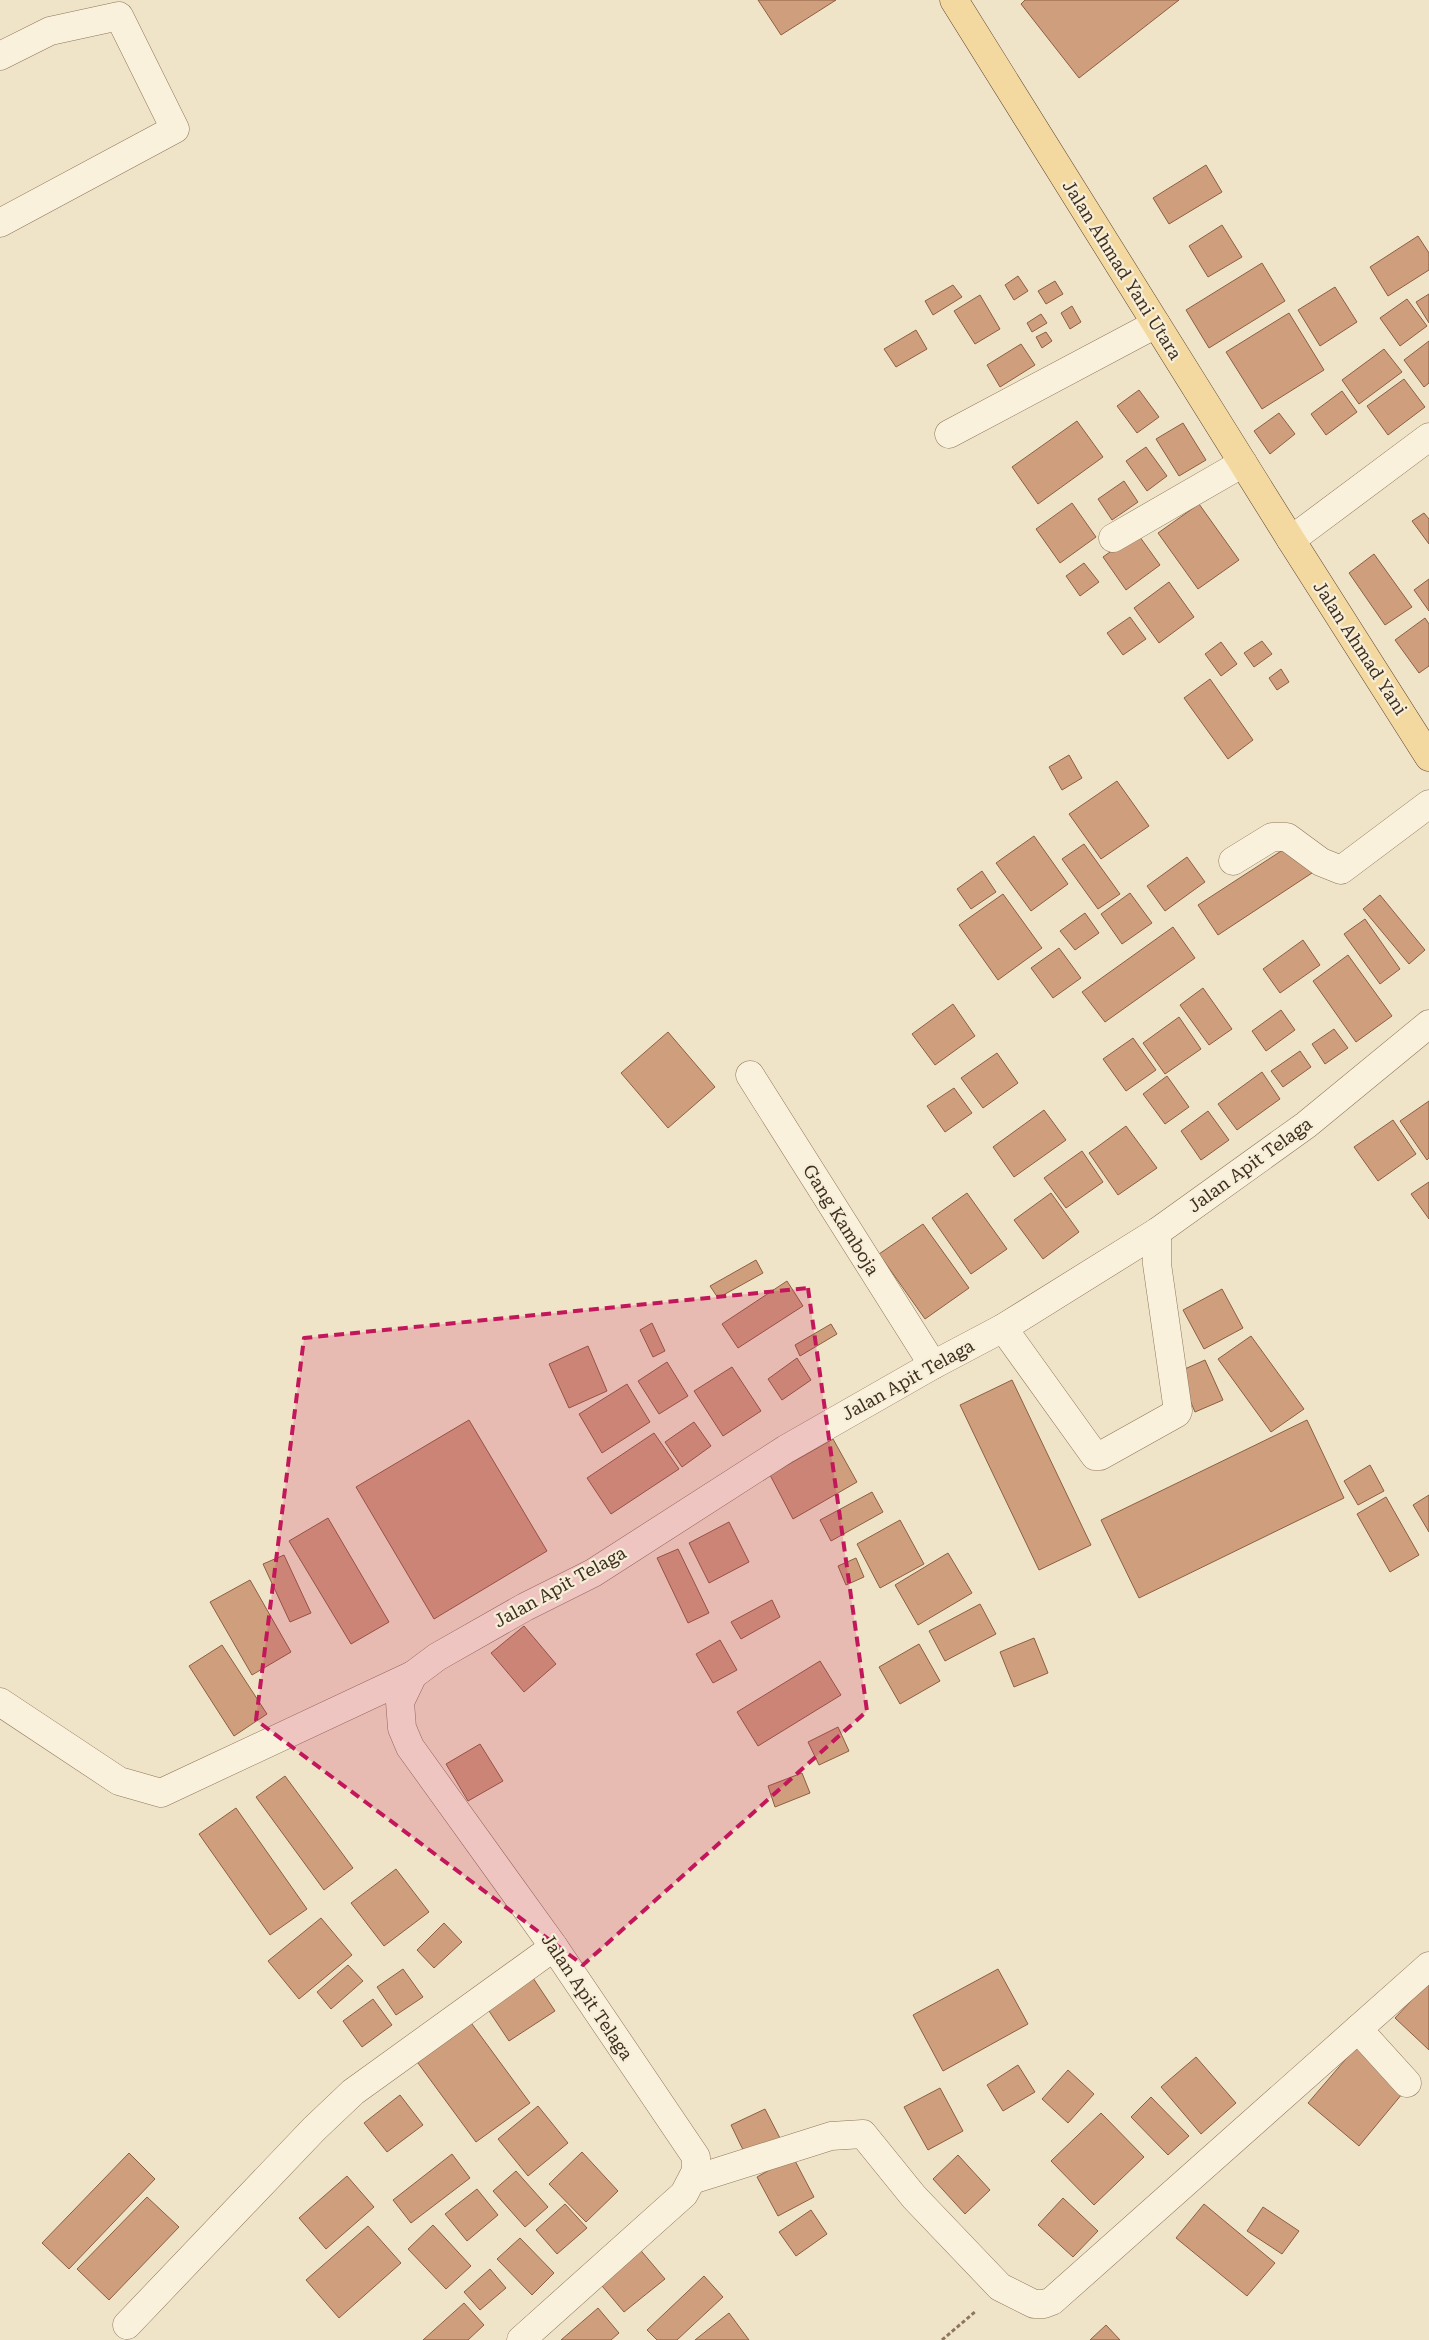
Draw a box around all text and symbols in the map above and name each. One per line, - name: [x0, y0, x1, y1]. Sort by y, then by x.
- street label: Jalan Ahmad Yani Utara: [1058, 176, 1186, 364]
- street label: Jalan Ahmad Yani: [1309, 577, 1412, 719]
- street label: Jalan Apit Telaga: [1184, 1113, 1316, 1217]
- street label: Gang Kamboja: [799, 1160, 884, 1279]
- street label: Jalan Apit Telaga: [838, 1334, 978, 1425]
- street label: Jalan Apit Telaga: [490, 1541, 630, 1632]
- street label: Jalan Apit Telaga: [537, 1930, 638, 2064]

